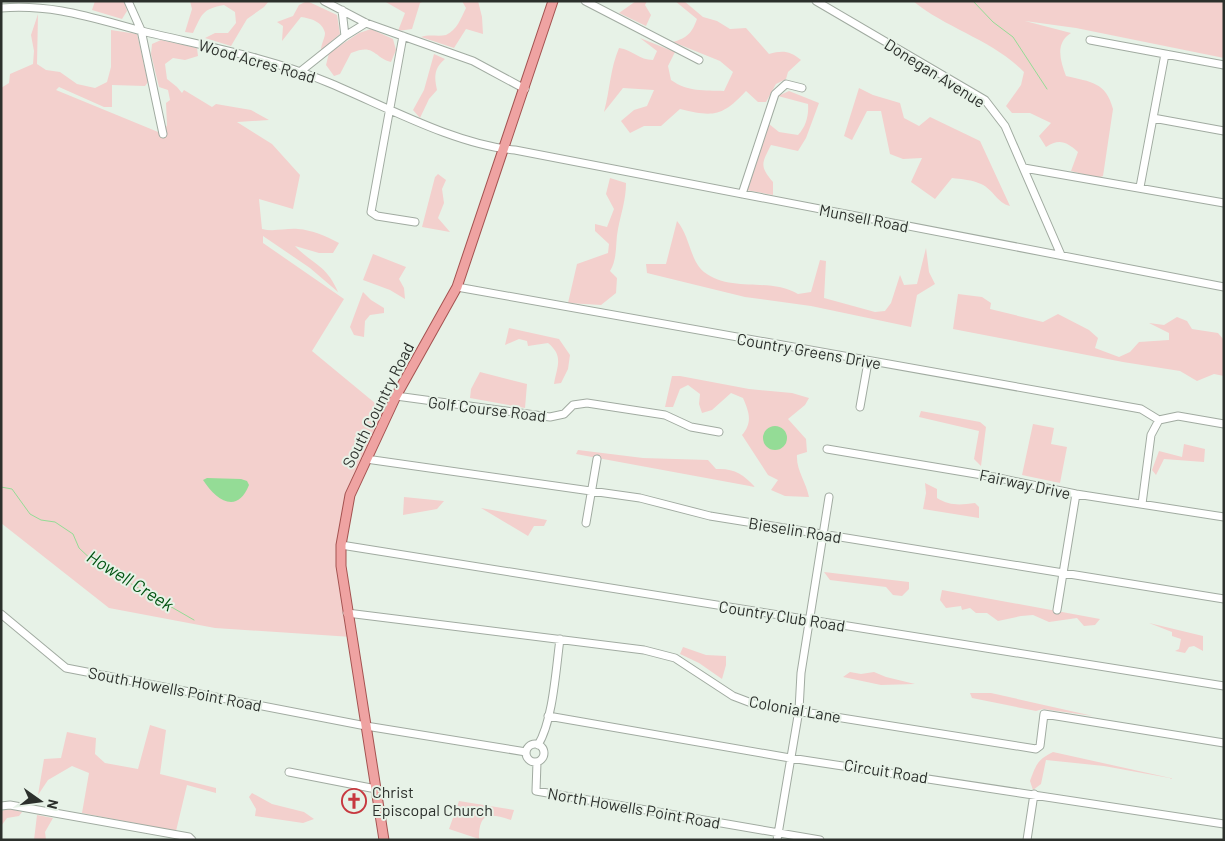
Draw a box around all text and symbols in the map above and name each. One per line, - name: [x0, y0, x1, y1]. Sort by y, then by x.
- street label: Donegan Avenue: [881, 34, 989, 111]
- street label: Wood Acres Road: [196, 35, 318, 86]
- street label: Munsell Road: [818, 200, 910, 235]
- street label: Country Greens Drive: [736, 328, 883, 373]
- street label: South Country Road: [338, 339, 417, 471]
- street label: Golf Course Road: [427, 392, 547, 425]
- street label: Fairway Drive: [978, 465, 1072, 502]
- street label: Bieselin Road: [747, 513, 843, 546]
- water label: Howell Creek: [83, 545, 178, 616]
- street label: Country Club Road: [718, 596, 847, 635]
- street label: South Howells Point Road: [87, 662, 263, 715]
- street label: Colonial Lane: [748, 691, 842, 726]
- street label: Circuit Road: [843, 754, 930, 787]
- north arrow: [15, 776, 65, 826]
- place label: Christ Episcopal Church: [372, 782, 493, 819]
- street label: North Howells Point Road: [546, 783, 722, 832]
- church icon: Christ Episcopal Church: [341, 788, 367, 814]
- text: N: [44, 798, 62, 811]

